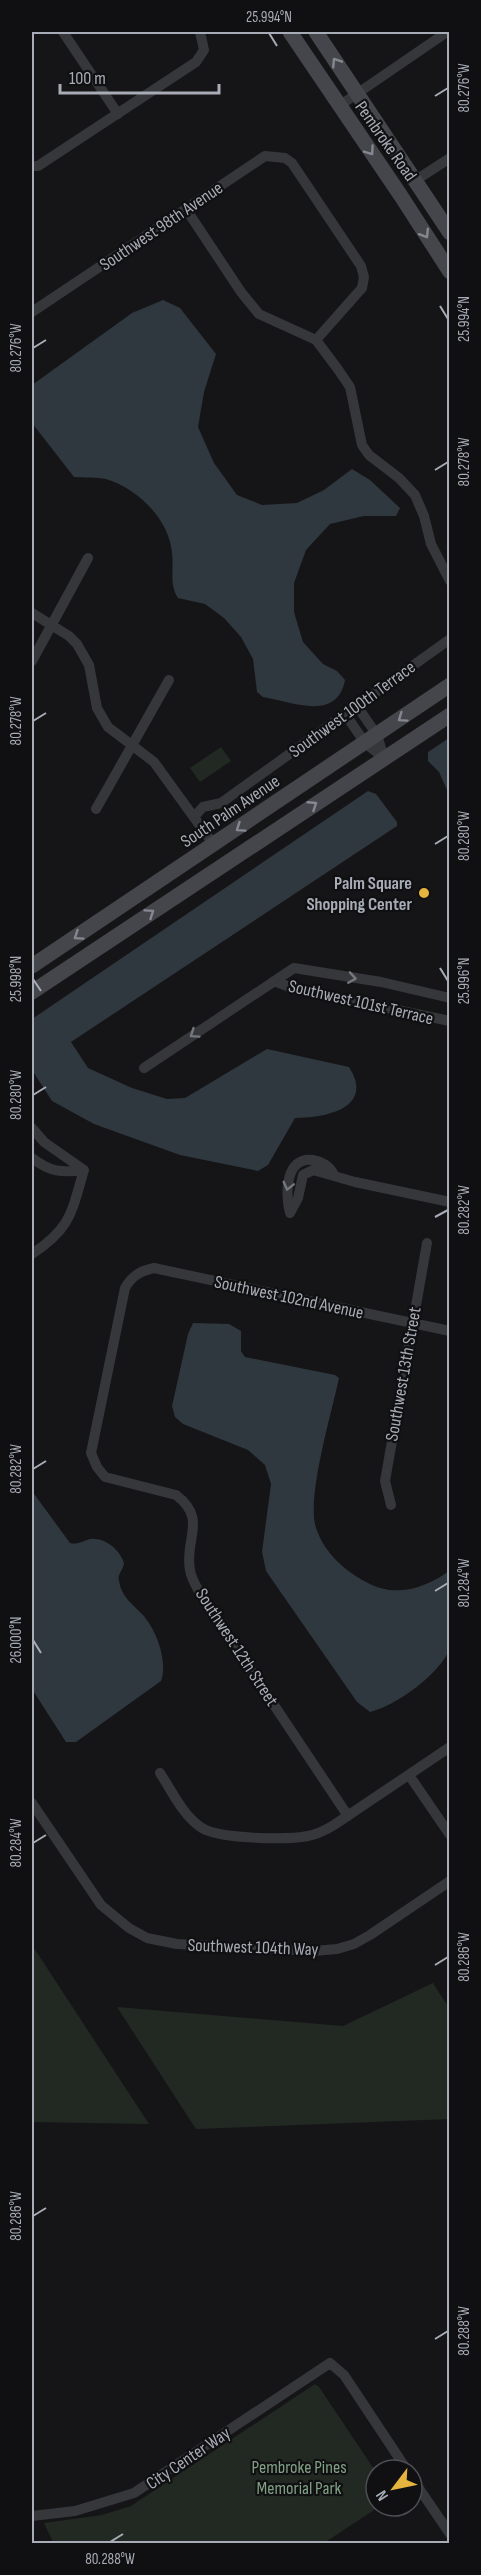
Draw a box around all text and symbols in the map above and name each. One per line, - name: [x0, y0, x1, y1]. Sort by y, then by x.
- text: 25.994°N: [246, 8, 292, 27]
- scale bar: [60, 57, 219, 95]
- one-way arrow: [332, 57, 343, 68]
- text: 80.276°W: [455, 63, 474, 113]
- text: 100 m: [69, 68, 106, 89]
- street label: Pembroke Road: [350, 97, 421, 185]
- one-way arrow: [363, 145, 374, 156]
- street label: Southwest 98th Avenue: [96, 177, 227, 275]
- one-way arrow: [418, 228, 429, 239]
- text: 25.994°N: [455, 296, 474, 342]
- text: 80.276°W: [7, 323, 26, 373]
- text: 80.278°W: [455, 437, 474, 486]
- street label: Southwest 100th Terrace: [285, 657, 420, 762]
- text: 80.278°W: [7, 696, 26, 745]
- one-way arrow: [397, 711, 408, 722]
- street label: South Palm Avenue: [177, 771, 284, 852]
- one-way arrow: [306, 801, 317, 812]
- text: 80.280°W: [455, 811, 474, 861]
- one-way arrow: [236, 821, 247, 832]
- place label: Palm Square Shopping Center: [306, 873, 412, 915]
- marker: Palm Square Shopping Center: [417, 886, 431, 900]
- one-way arrow: [144, 908, 154, 920]
- one-way arrow: [74, 929, 85, 940]
- text: 25.998°N: [7, 956, 26, 1002]
- text: 25.996°N: [455, 958, 474, 1004]
- one-way arrow: [347, 971, 357, 983]
- street label: Southwest 101st Terrace: [286, 976, 435, 1029]
- one-way arrow: [190, 1026, 201, 1037]
- text: 80.280°W: [7, 1070, 26, 1120]
- one-way arrow: [282, 1181, 295, 1191]
- text: 80.282°W: [455, 1185, 474, 1235]
- street label: Southwest 102nd Avenue: [212, 1271, 365, 1324]
- street label: Southwest 13th Street: [381, 1305, 426, 1443]
- text: 80.282°W: [7, 1444, 26, 1494]
- text: 80.284°W: [455, 1558, 474, 1608]
- street label: Southwest 12th Street: [191, 1585, 283, 1710]
- text: 26.000°N: [7, 1617, 26, 1663]
- text: 80.284°W: [7, 1818, 26, 1868]
- text: 80.286°W: [455, 1932, 474, 1982]
- street label: Southwest 104th Way: [187, 1935, 319, 1960]
- text: 80.286°W: [7, 2191, 26, 2241]
- text: 80.288°W: [455, 2306, 474, 2356]
- street label: City Center Way: [142, 2423, 234, 2494]
- park label: Pembroke Pines Memorial Park: [251, 2457, 347, 2499]
- north arrow: [364, 2458, 424, 2518]
- text: N: [372, 2486, 393, 2504]
- text: 80.288°W: [85, 2550, 135, 2569]

